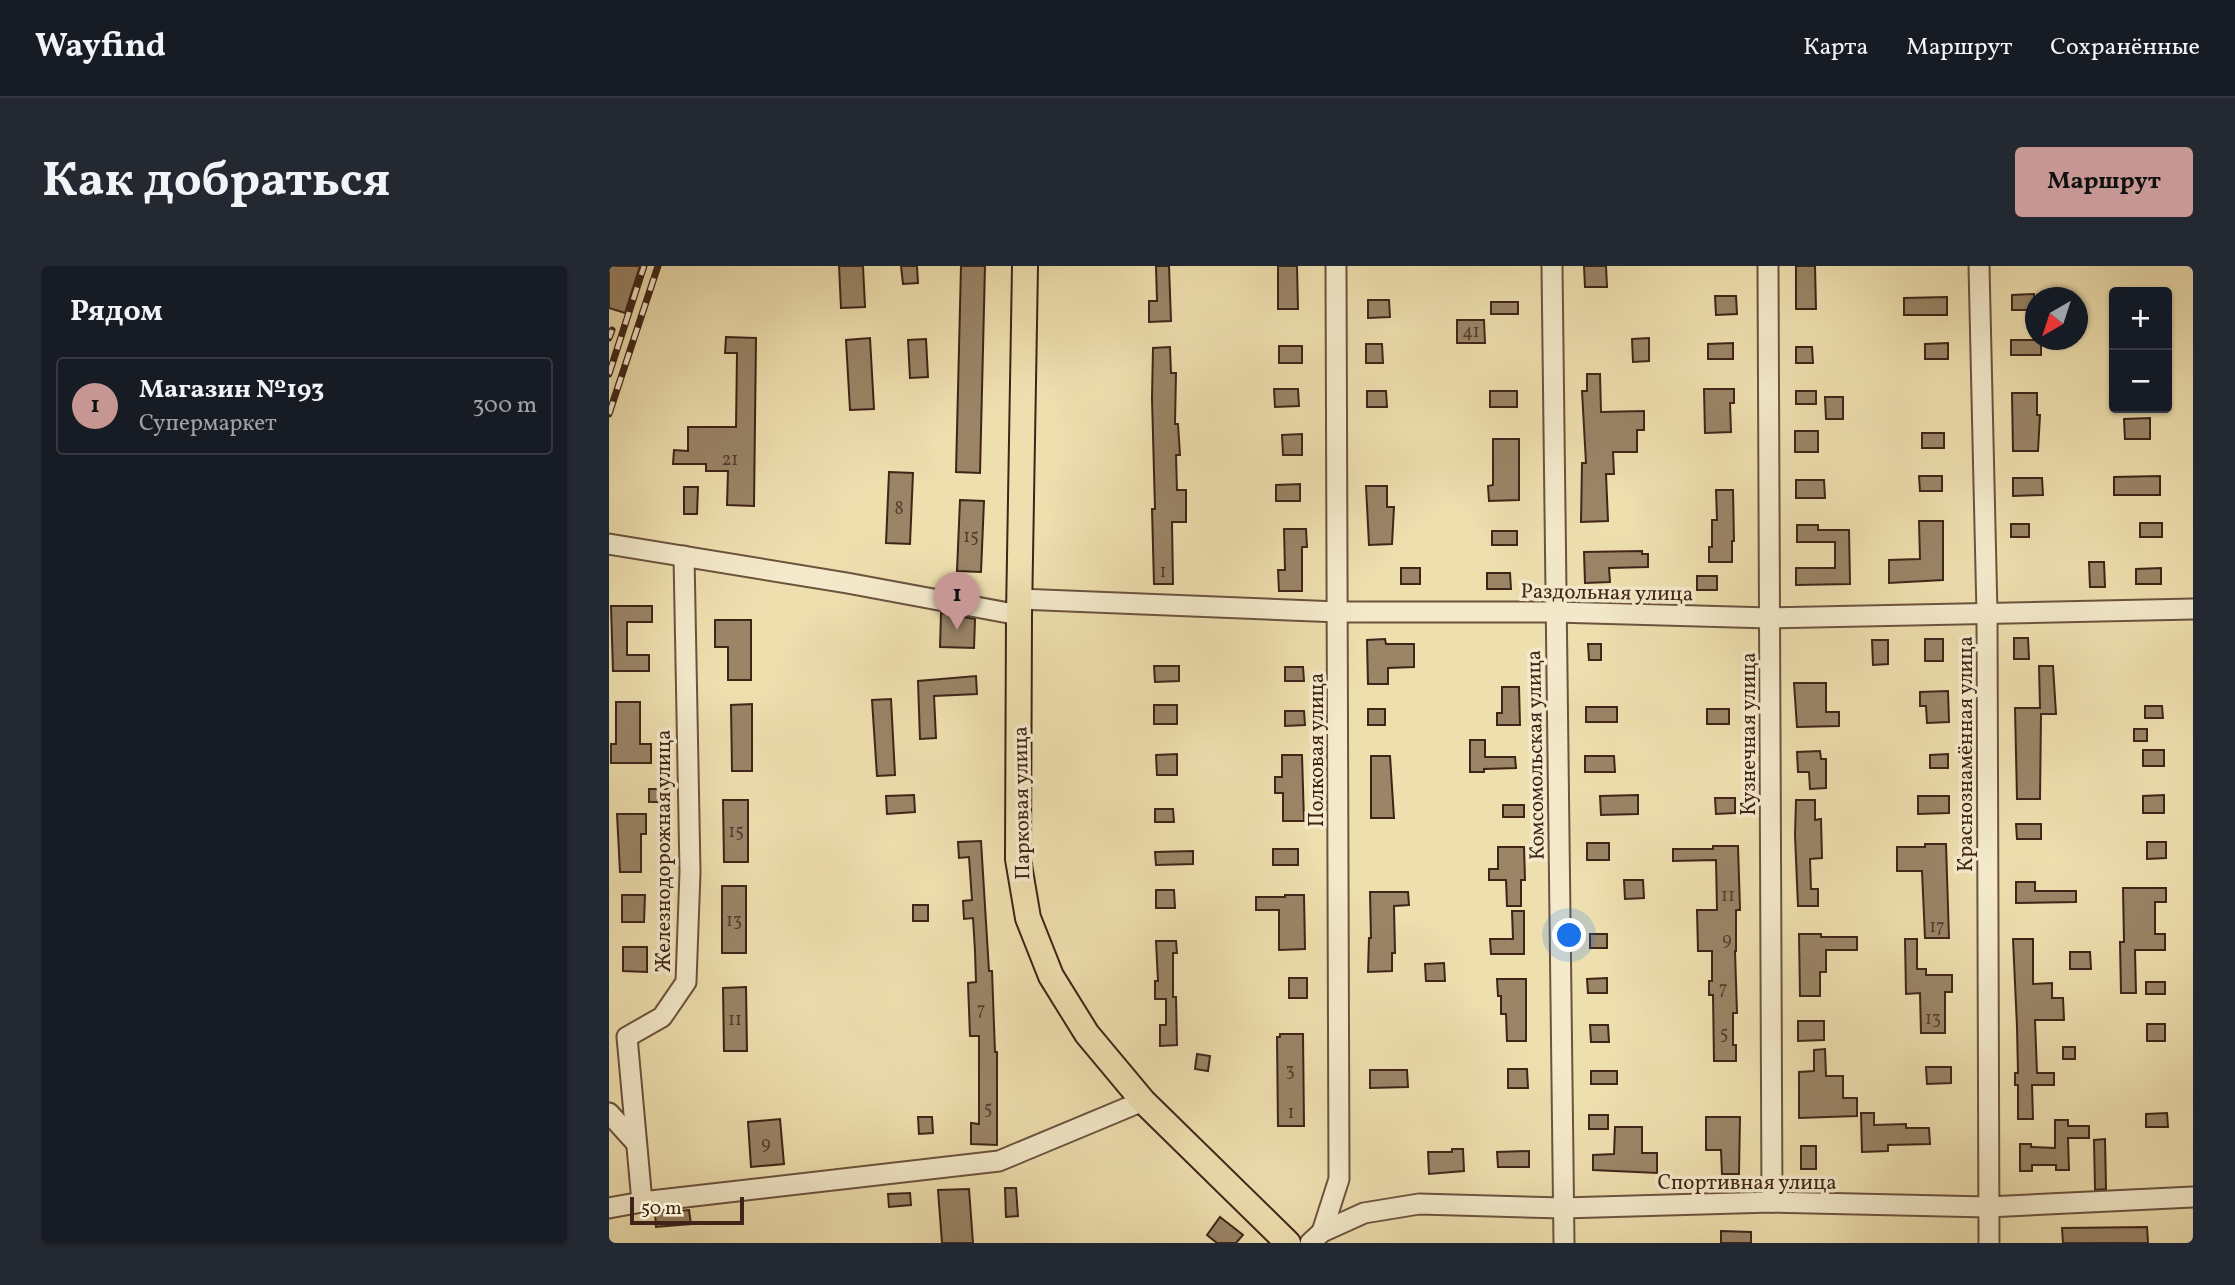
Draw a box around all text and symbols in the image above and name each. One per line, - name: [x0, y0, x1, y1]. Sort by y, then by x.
- text: Wayfind: [35, 25, 166, 71]
- text: Карта: [1803, 31, 1868, 65]
- text: Маршрут: [1906, 31, 2012, 65]
- text: Сохранённые: [2050, 31, 2200, 65]
- button: Маршрут: [2015, 147, 2193, 217]
- text: Как добраться: [42, 148, 390, 217]
- north arrow: [2025, 287, 2088, 350]
- map controls: [2109, 287, 2172, 413]
- button: +: [2109, 287, 2172, 350]
- text: Рядом: [70, 291, 163, 333]
- house number: 41: [1462, 320, 1480, 345]
- button: −: [2109, 350, 2172, 413]
- text: Магазин №193: [139, 372, 324, 408]
- text: 1: [90, 390, 100, 422]
- text: 300 m: [473, 390, 537, 422]
- text: Супермаркет: [139, 408, 277, 440]
- house number: 21: [722, 448, 738, 473]
- house number: 8: [894, 497, 904, 522]
- house number: 15: [963, 525, 979, 550]
- house number: 1: [1160, 560, 1166, 585]
- pin: 1: [934, 572, 980, 630]
- street label: Раздольная улица: [1520, 577, 1694, 610]
- street label: Краснознамённая улица: [1952, 636, 1981, 872]
- street label: Комсомольская улица: [1520, 650, 1553, 860]
- street label: Кузнечная улица: [1735, 652, 1764, 816]
- street label: Полковая улица: [1303, 673, 1332, 827]
- street label: Парковая улица: [1007, 726, 1038, 880]
- street label: Железнодорожная улица: [650, 730, 679, 972]
- house number: 15: [728, 820, 744, 845]
- house number: 11: [1721, 884, 1735, 909]
- house number: 13: [726, 909, 742, 934]
- house number: 17: [1929, 915, 1945, 940]
- your location: [1552, 918, 1586, 952]
- house number: 9: [1722, 928, 1732, 953]
- house number: 7: [1719, 977, 1727, 1002]
- house number: 7: [977, 998, 985, 1023]
- house number: 13: [1925, 1007, 1941, 1032]
- house number: 11: [728, 1008, 742, 1033]
- house number: 5: [1720, 1022, 1728, 1047]
- house number: 3: [1285, 1059, 1295, 1084]
- house number: 5: [984, 1097, 992, 1122]
- house number: 1: [1288, 1101, 1294, 1126]
- house number: 9: [761, 1132, 771, 1157]
- street label: Спортивная улица: [1657, 1169, 1837, 1198]
- scale bar: [630, 1194, 744, 1226]
- text: 50 m: [641, 1196, 682, 1222]

